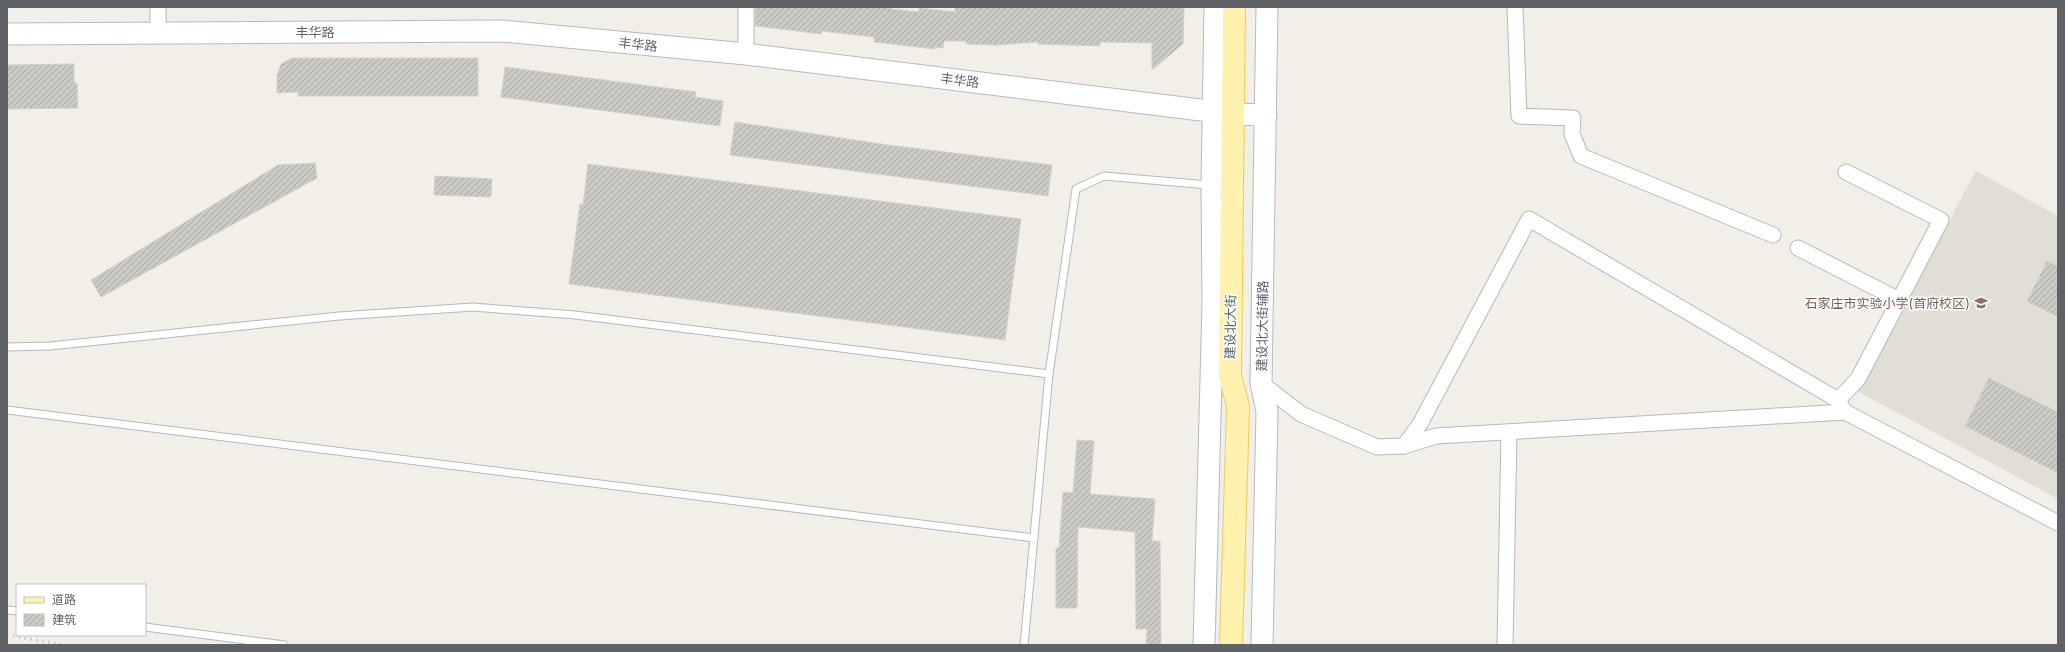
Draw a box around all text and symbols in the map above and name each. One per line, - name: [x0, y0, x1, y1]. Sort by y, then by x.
- street label: 丰华路: [295, 24, 335, 40]
- street label: 丰华路: [618, 34, 658, 54]
- street label: 丰华路: [940, 70, 980, 90]
- street label: 建设北大街辅路: [1253, 280, 1271, 372]
- street label: 建设北大街: [1221, 294, 1239, 360]
- place label: 石家庄市实验小学(首府校区): [1805, 295, 1970, 311]
- school or university icon: 石家庄市实验小学(首府校区): [1973, 295, 1989, 311]
- legend: [16, 584, 146, 636]
- text: 道路: [52, 592, 76, 607]
- text: 建筑: [52, 612, 76, 627]

